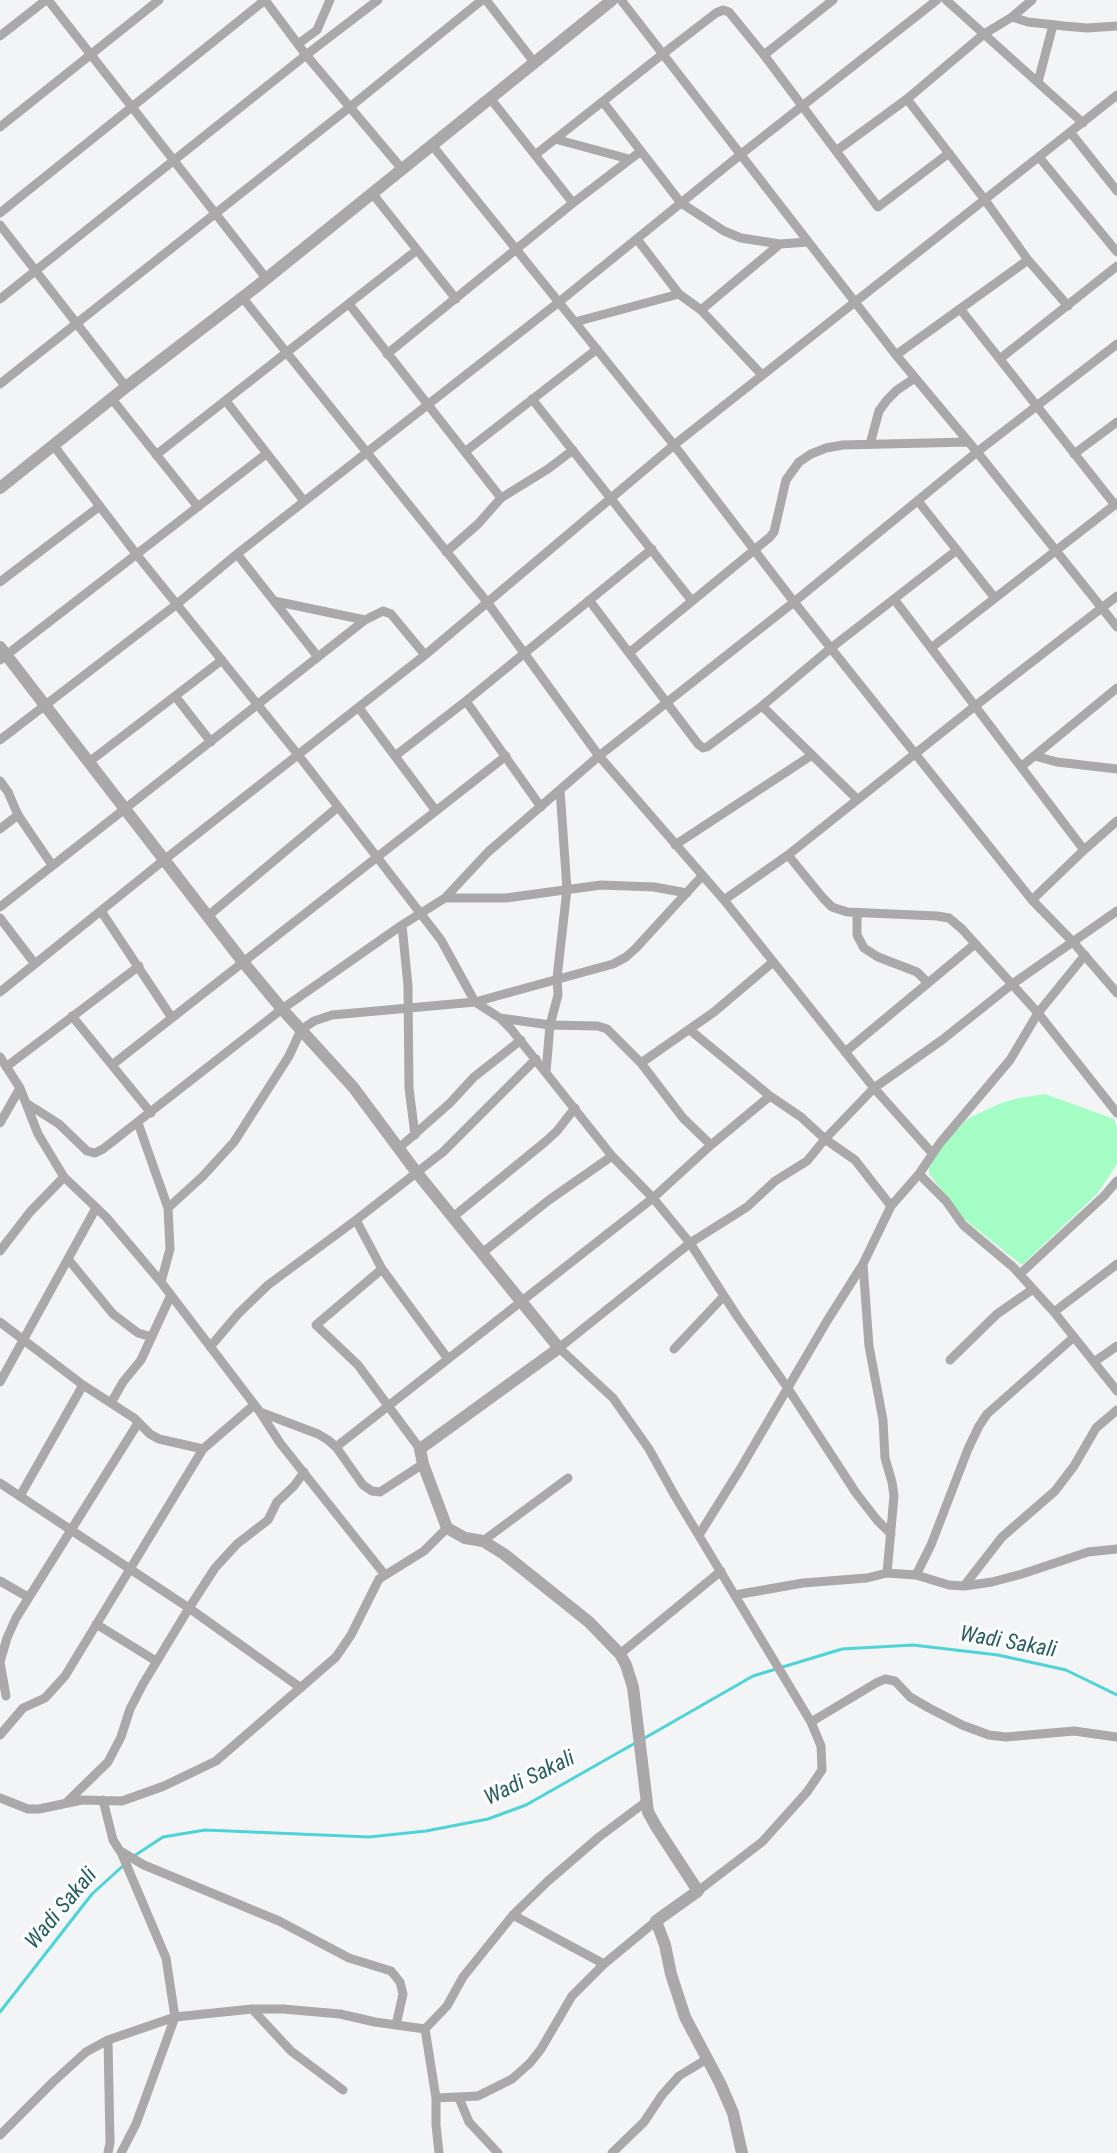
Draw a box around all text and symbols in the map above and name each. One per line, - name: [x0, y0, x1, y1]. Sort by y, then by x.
- water label: Wadi Sakali: [958, 1622, 1058, 1664]
- water label: Wadi Sakali: [480, 1746, 580, 1812]
- water label: Wadi Sakali: [21, 1863, 103, 1955]

